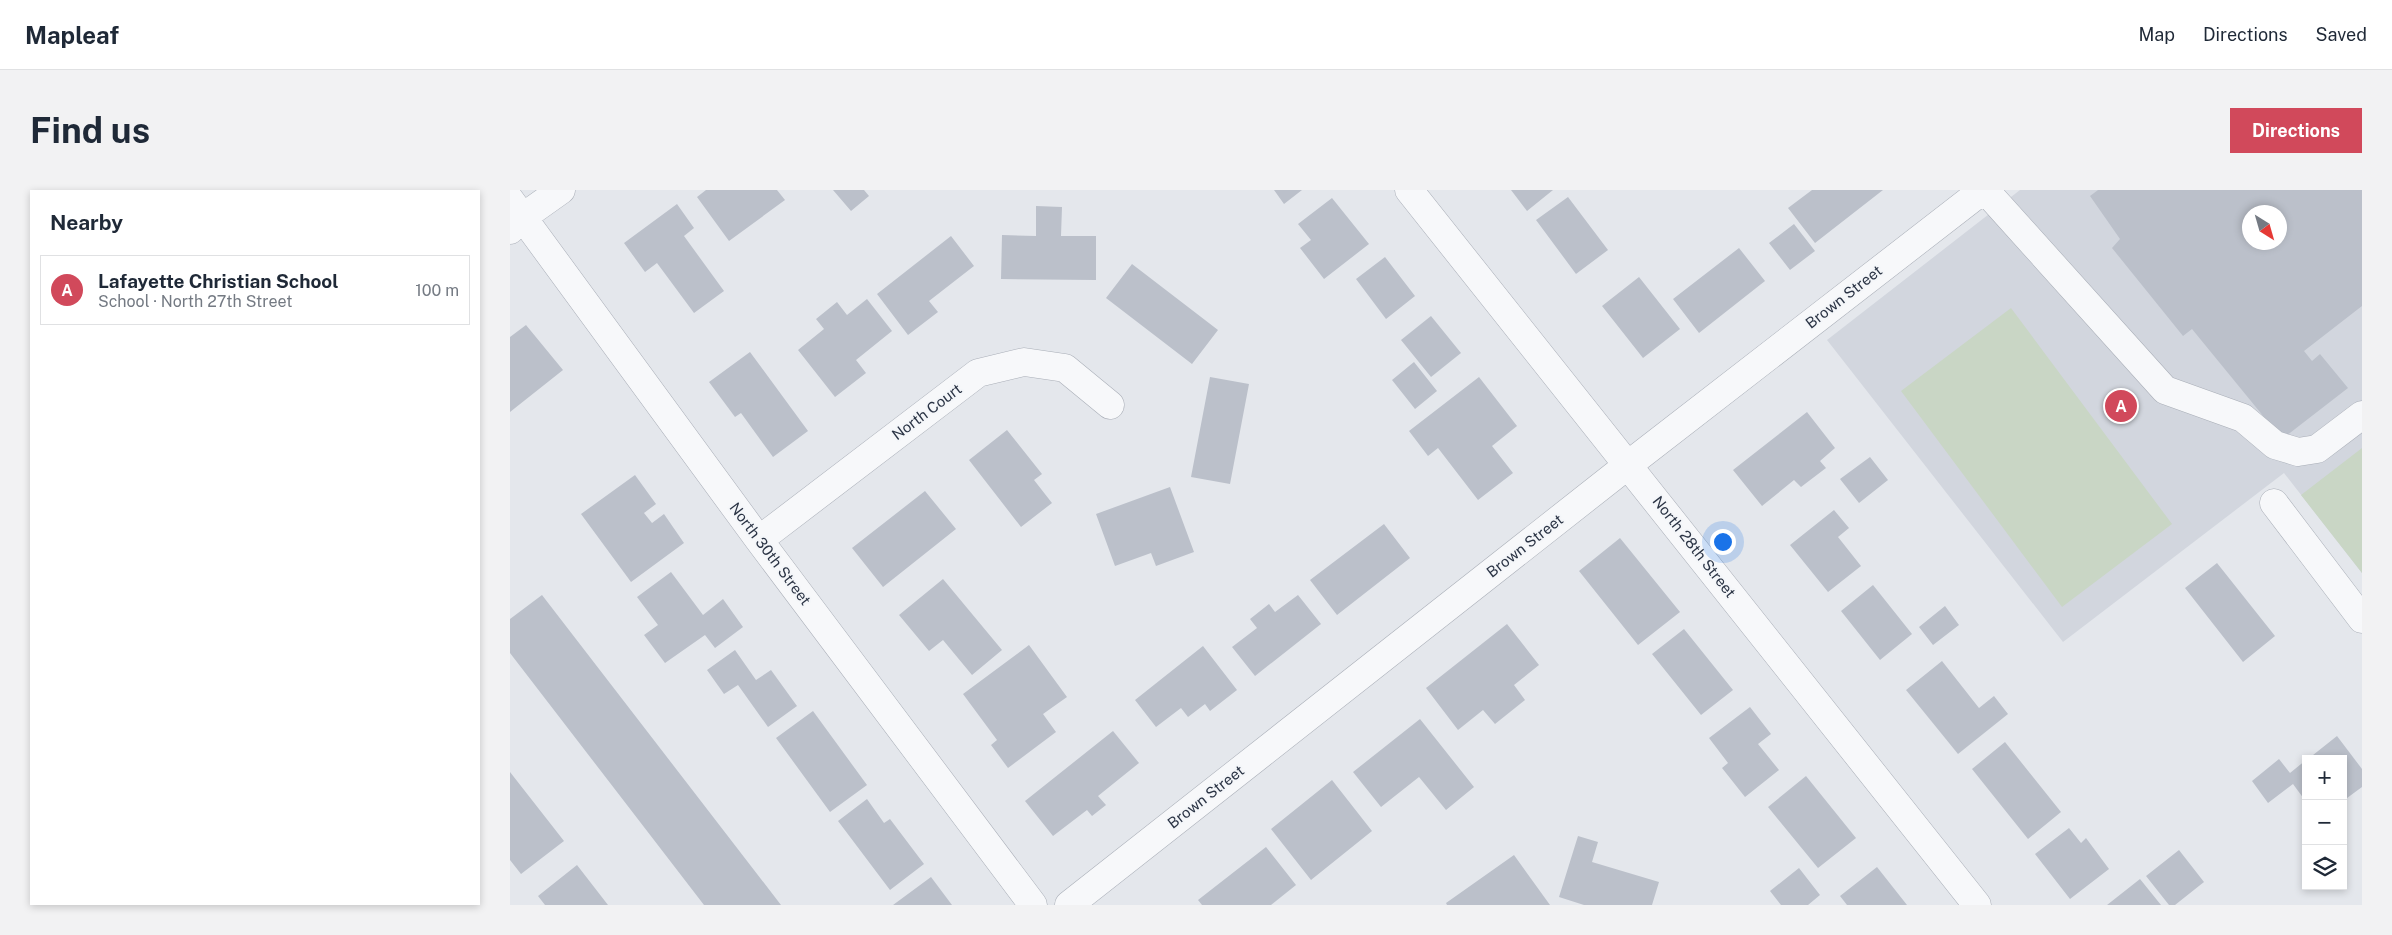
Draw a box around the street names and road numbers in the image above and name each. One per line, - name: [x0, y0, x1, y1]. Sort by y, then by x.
- street label: Brown Street: [1802, 261, 1885, 332]
- street label: North Court: [889, 380, 965, 443]
- street label: North 28th Street: [1650, 493, 1739, 601]
- street label: North 30th Street: [726, 499, 815, 608]
- street label: Brown Street: [1483, 510, 1566, 581]
- street label: Brown Street: [1164, 761, 1247, 832]

